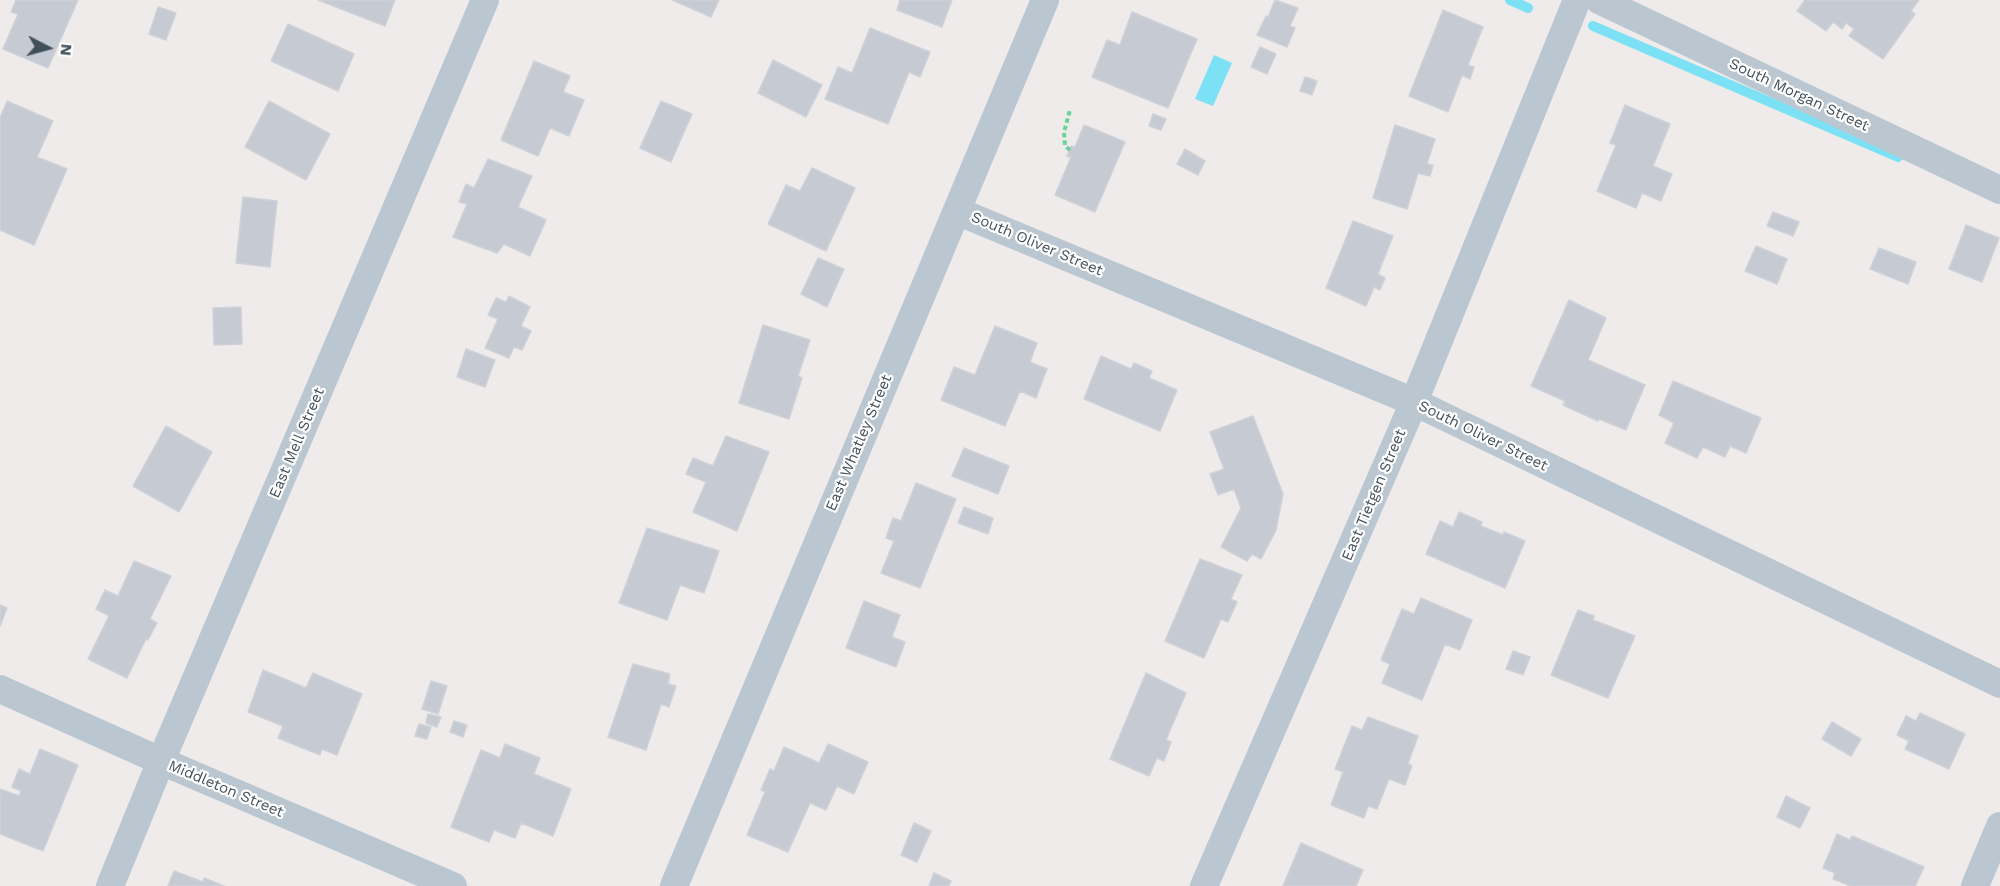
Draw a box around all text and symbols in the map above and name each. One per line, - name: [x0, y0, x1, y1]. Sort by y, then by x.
- north arrow: [18, 18, 78, 78]
- text: N: [56, 43, 76, 57]
- street label: South Morgan Street: [1726, 55, 1872, 135]
- street label: South Oliver Street: [968, 208, 1106, 280]
- street label: East Whatley Street: [822, 372, 896, 514]
- street label: East Mell Street: [266, 385, 328, 501]
- street label: South Oliver Street: [1416, 397, 1550, 475]
- street label: East Tietgen Street: [1338, 427, 1410, 563]
- street label: Middleton Street: [166, 757, 286, 821]

